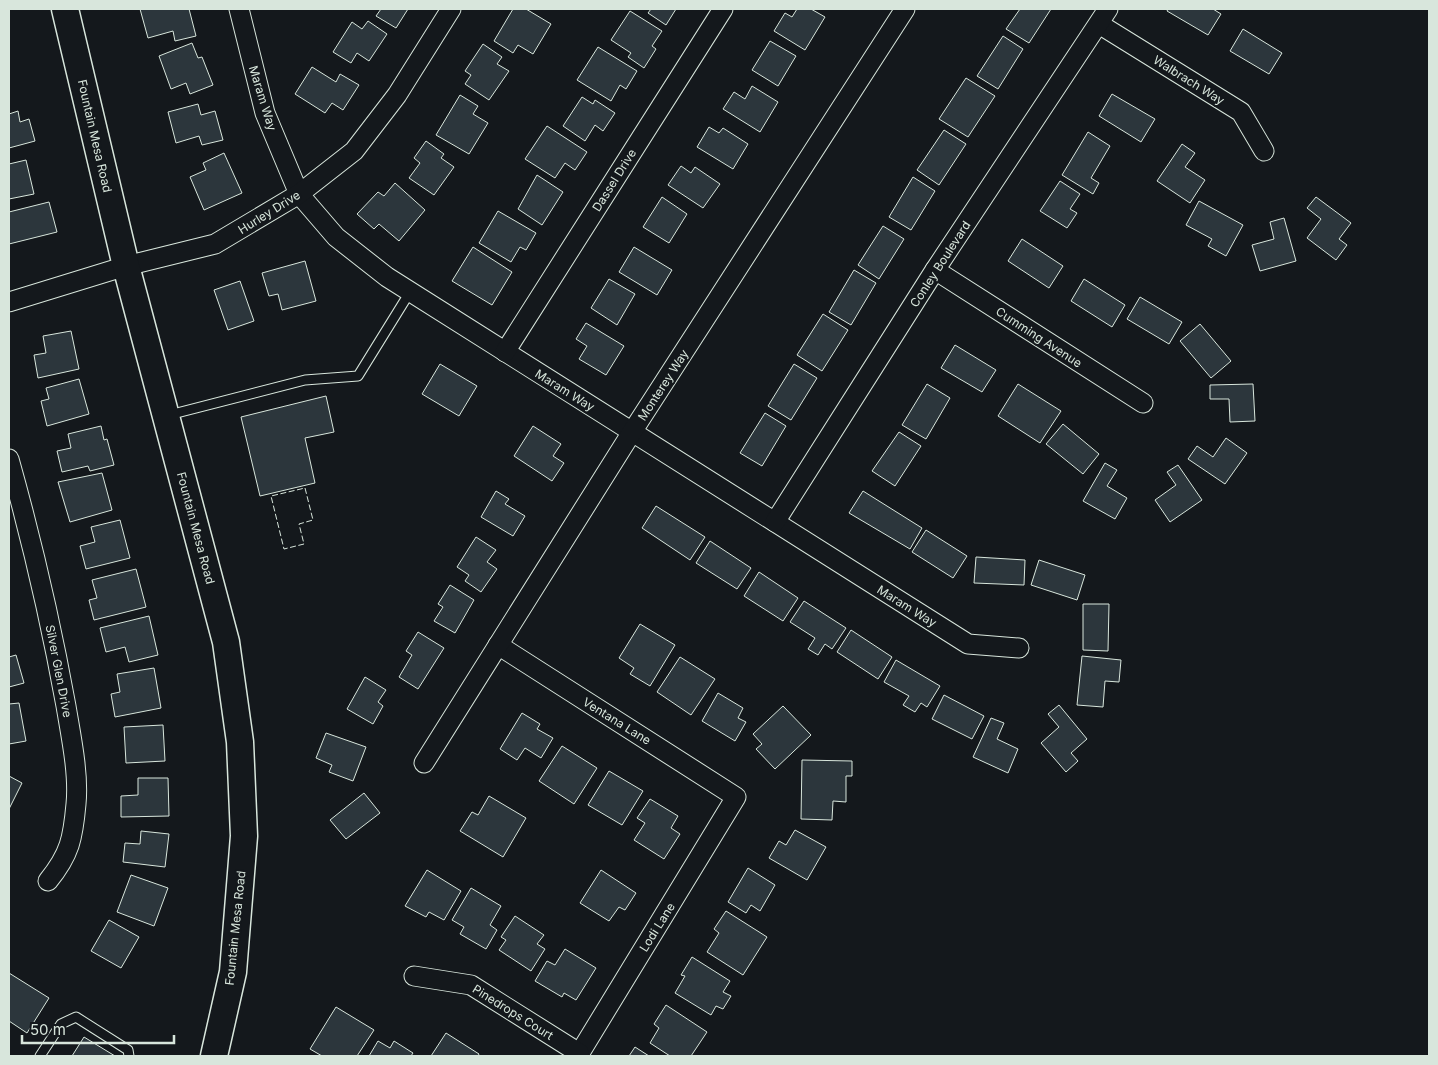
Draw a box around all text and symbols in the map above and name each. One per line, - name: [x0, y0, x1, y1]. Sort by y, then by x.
- street label: Walbrach Way: [1151, 52, 1228, 108]
- street label: Maram Way: [246, 64, 280, 133]
- street label: Fountain Mesa Road: [75, 78, 115, 194]
- street label: Dassel Drive: [589, 146, 639, 214]
- street label: Hurley Drive: [235, 187, 303, 237]
- street label: Conley Boulevard: [907, 218, 973, 310]
- street label: Cumming Avenue: [993, 304, 1085, 370]
- street label: Monterey Way: [634, 346, 692, 423]
- street label: Maram Way: [533, 366, 598, 414]
- street label: Fountain Mesa Road: [174, 470, 218, 586]
- street label: Maram Way: [875, 582, 940, 630]
- street label: Silver Glen Drive: [43, 623, 75, 719]
- street label: Ventana Lane: [580, 694, 654, 748]
- street label: Fountain Mesa Road: [222, 870, 248, 986]
- street label: Lodi Lane: [636, 900, 678, 954]
- street label: Pinedrops Court: [470, 981, 556, 1043]
- scale bar: [22, 1012, 175, 1044]
- text: 50 m: [30, 1020, 66, 1039]

